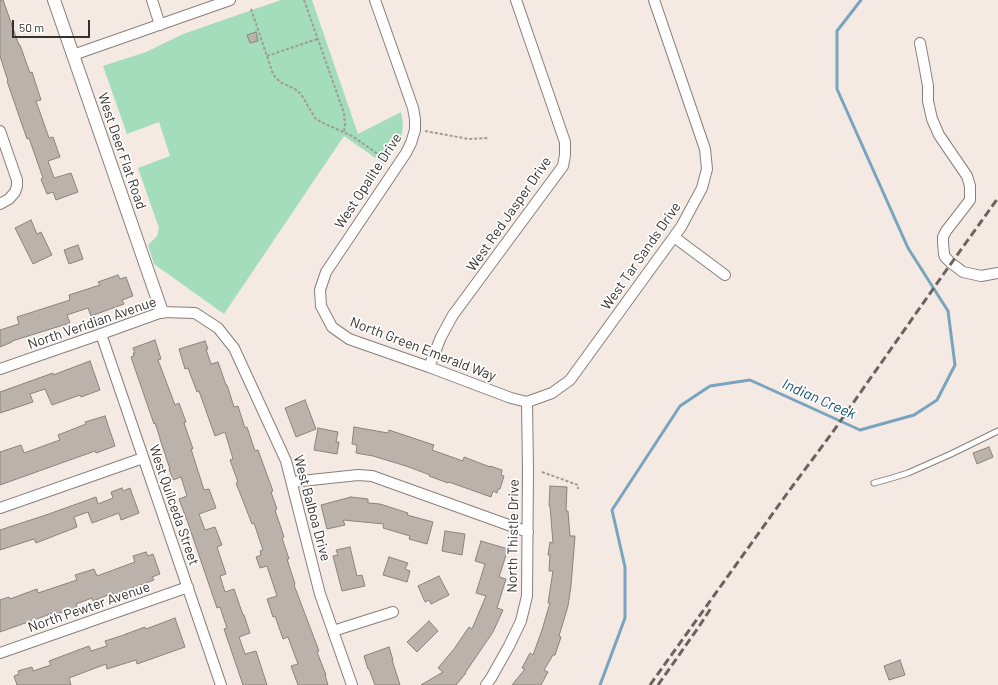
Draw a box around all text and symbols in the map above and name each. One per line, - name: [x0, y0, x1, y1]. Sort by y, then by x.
- scale bar: [14, 12, 92, 38]
- text: 50 m: [19, 20, 44, 34]
- street label: West Deer Flat Road: [94, 91, 150, 211]
- street label: West Opalite Drive: [331, 130, 405, 232]
- street label: West Red Jasper Drive: [463, 153, 555, 275]
- street label: West Tar Sands Drive: [598, 199, 684, 313]
- street label: North Veridian Avenue: [26, 293, 158, 353]
- street label: North Green Emerald Way: [348, 313, 498, 385]
- water label: Indian Creek: [779, 375, 859, 423]
- street label: West Quilceda Street: [145, 442, 203, 568]
- street label: West Balboa Drive: [290, 453, 334, 563]
- street label: North Thistle Drive: [504, 479, 522, 593]
- street label: North Pewter Avenue: [26, 578, 152, 636]

